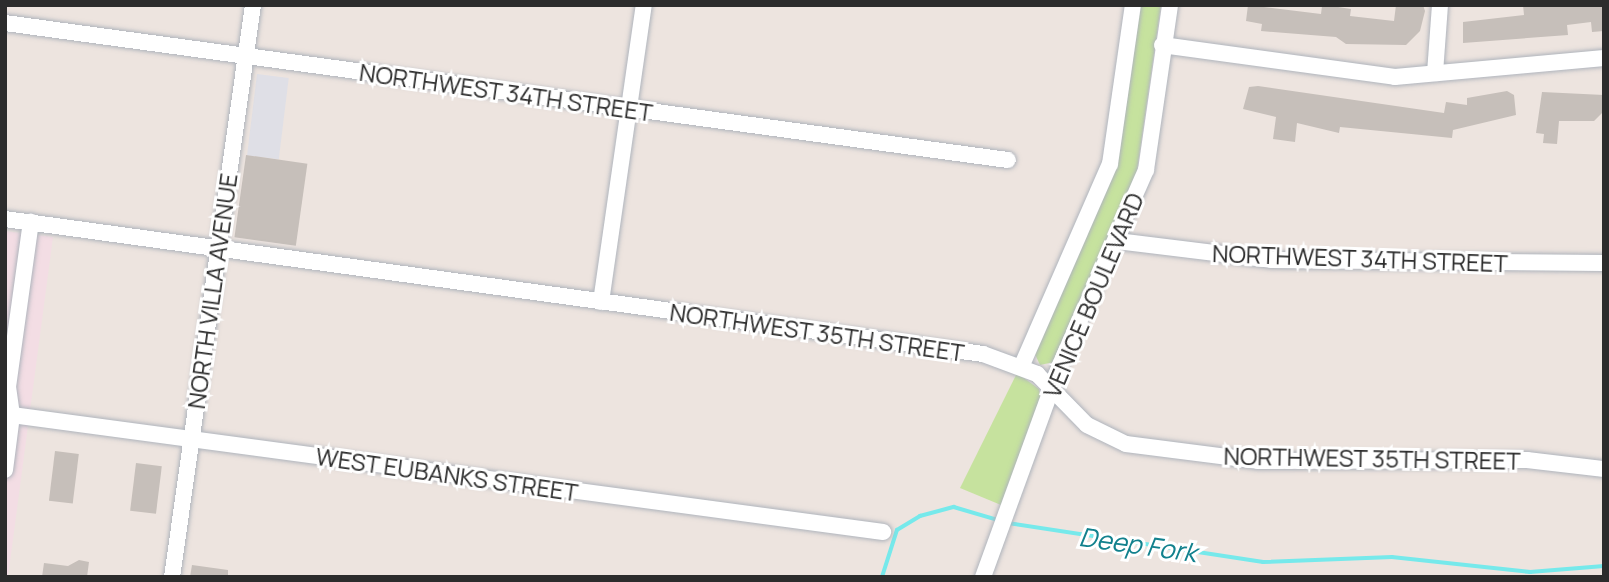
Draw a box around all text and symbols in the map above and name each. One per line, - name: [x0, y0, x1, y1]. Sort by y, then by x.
- street label: NORTHWEST 34TH STREET: [357, 57, 655, 127]
- street label: NORTH VILLA AVENUE: [181, 171, 243, 411]
- street label: VENICE BOULEVARD: [1037, 188, 1149, 402]
- street label: NORTHWEST 34TH STREET: [1211, 238, 1509, 278]
- street label: NORTHWEST 35TH STREET: [668, 297, 966, 367]
- street label: WEST EUBANKS STREET: [314, 441, 580, 507]
- street label: NORTHWEST 35TH STREET: [1223, 441, 1521, 475]
- water label: Deep Fork: [1077, 521, 1199, 569]

